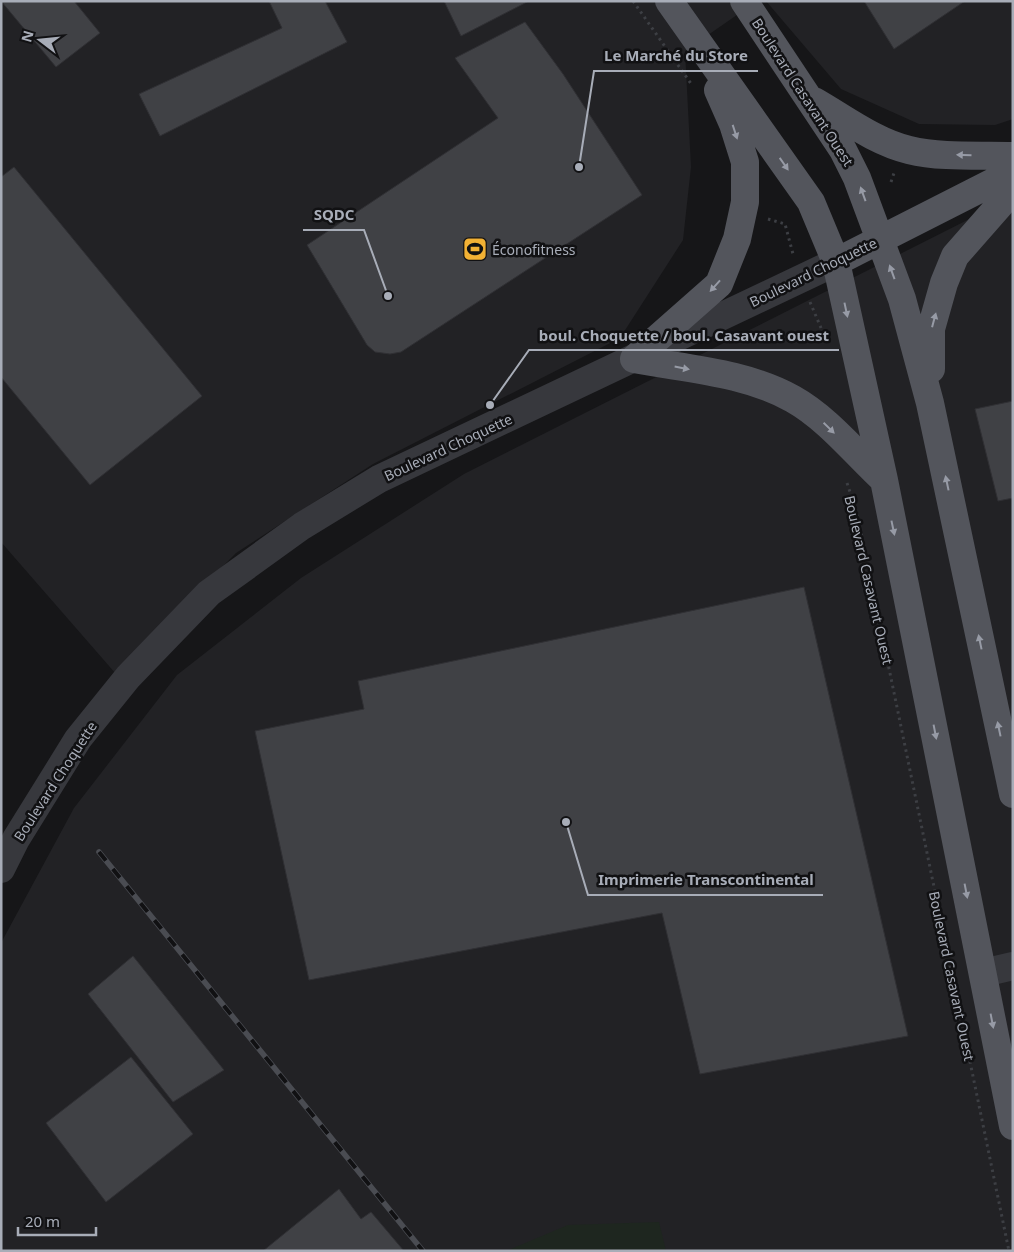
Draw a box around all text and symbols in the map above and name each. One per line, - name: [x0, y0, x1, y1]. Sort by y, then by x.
- street label: Boulevard Casavant Ouest: [748, 14, 858, 170]
- north arrow: [15, 15, 65, 65]
- text: N: [16, 28, 38, 44]
- callout: Le Marché du Store: [594, 41, 758, 71]
- text: Le Marché du Store: [604, 45, 748, 65]
- one-way arrow: [732, 124, 739, 139]
- one-way arrow: [956, 150, 972, 158]
- one-way arrow: [779, 157, 789, 171]
- one-way arrow: [859, 186, 866, 201]
- callout: SQDC: [303, 200, 364, 230]
- text: SQDC: [314, 204, 355, 224]
- street label: Boulevard Choquette: [746, 233, 880, 311]
- sports icon: Éconofitness: [462, 236, 488, 262]
- place label: Éconofitness: [492, 240, 576, 259]
- one-way arrow: [888, 265, 895, 280]
- one-way arrow: [709, 280, 721, 292]
- one-way arrow: [842, 302, 850, 318]
- one-way arrow: [930, 312, 938, 327]
- callout: boul. Choquette / boul. Casavant ouest: [529, 320, 839, 350]
- text: boul. Choquette / boul. Casavant ouest: [539, 325, 830, 345]
- one-way arrow: [674, 364, 690, 372]
- street label: Boulevard Choquette: [381, 409, 515, 485]
- one-way arrow: [823, 422, 835, 434]
- one-way arrow: [943, 476, 951, 491]
- street label: Boulevard Casavant Ouest: [840, 494, 898, 666]
- one-way arrow: [890, 521, 898, 537]
- one-way arrow: [976, 635, 984, 650]
- street label: Boulevard Choquette: [9, 717, 101, 845]
- one-way arrow: [995, 721, 1003, 736]
- one-way arrow: [931, 724, 939, 739]
- callout: Imprimerie Transcontinental: [588, 865, 823, 895]
- text: Imprimerie Transcontinental: [598, 869, 814, 889]
- one-way arrow: [963, 884, 971, 900]
- street label: Boulevard Casavant Ouest: [925, 889, 979, 1063]
- one-way arrow: [988, 1013, 996, 1028]
- scale bar: [18, 1204, 95, 1236]
- text: 20 m: [25, 1211, 60, 1231]

